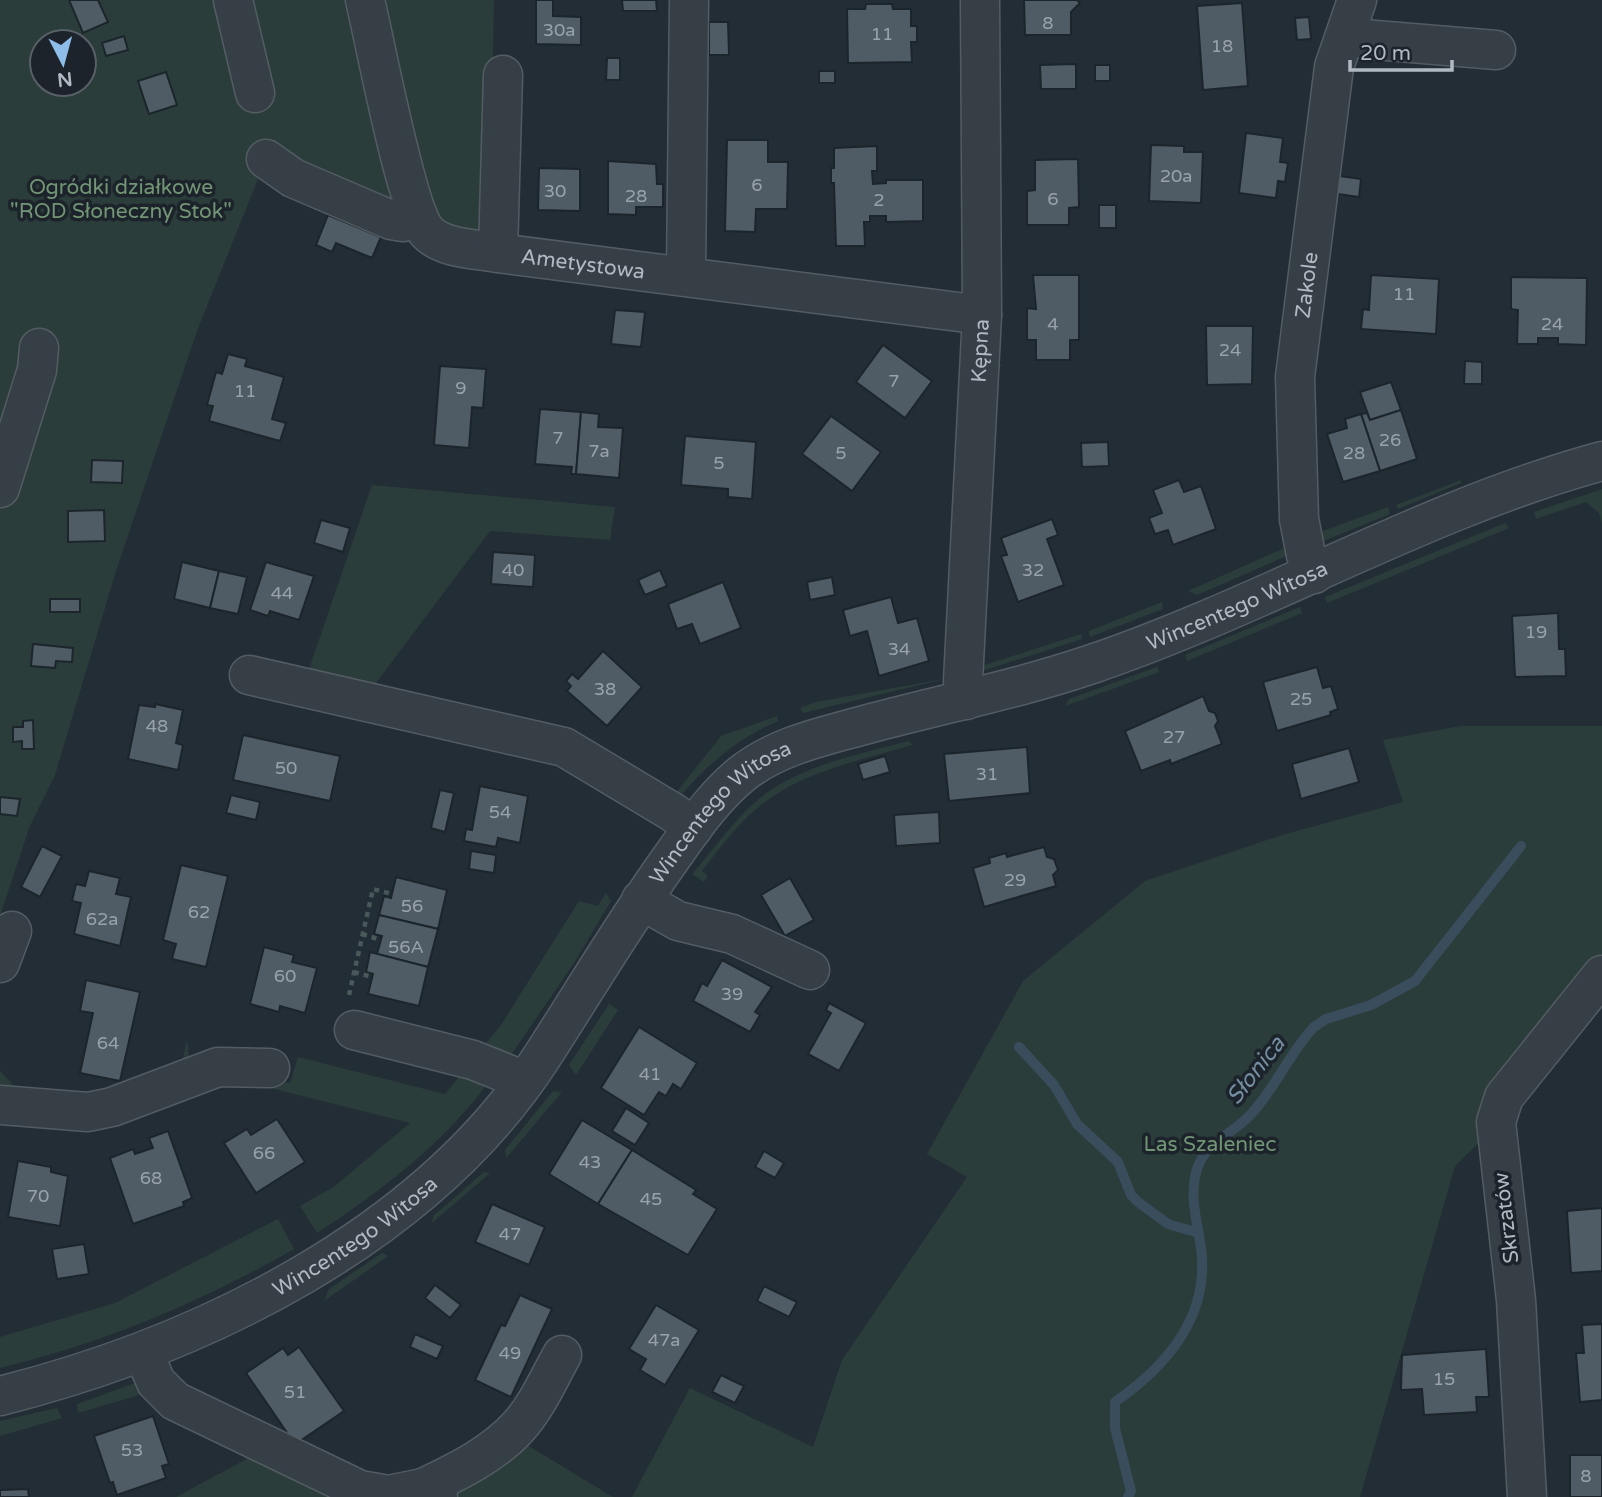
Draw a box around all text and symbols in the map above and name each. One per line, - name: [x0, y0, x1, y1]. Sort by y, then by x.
- house number: 8: [1042, 12, 1054, 34]
- house number: 30a: [543, 19, 575, 41]
- house number: 11: [871, 23, 893, 45]
- north arrow: [28, 28, 98, 98]
- scale bar: [1350, 28, 1452, 72]
- house number: 18: [1211, 35, 1233, 57]
- text: 20 m: [1360, 41, 1411, 66]
- text: N: [56, 67, 73, 91]
- house number: 20a: [1160, 165, 1192, 187]
- house number: 6: [751, 174, 763, 196]
- park label: Ogródki działkowe "ROD Słoneczny Stok": [10, 175, 232, 224]
- house number: 30: [544, 180, 566, 202]
- house number: 28: [625, 185, 647, 207]
- house number: 6: [1047, 188, 1059, 210]
- house number: 2: [873, 189, 885, 211]
- street label: Ametystowa: [519, 244, 646, 285]
- street label: Zakole: [1291, 251, 1324, 320]
- house number: 11: [1393, 283, 1415, 305]
- house number: 4: [1047, 313, 1059, 335]
- house number: 24: [1541, 313, 1563, 335]
- street label: Kępna: [967, 318, 995, 383]
- house number: 24: [1219, 339, 1241, 361]
- house number: 7: [888, 370, 900, 392]
- house number: 9: [455, 377, 467, 399]
- house number: 11: [234, 380, 256, 402]
- house number: 7: [552, 427, 564, 449]
- house number: 26: [1379, 429, 1401, 451]
- house number: 7a: [588, 440, 610, 462]
- house number: 5: [835, 442, 847, 464]
- house number: 28: [1343, 442, 1365, 464]
- house number: 5: [713, 452, 725, 474]
- street label: Wincentego Witosa: [1143, 556, 1332, 656]
- house number: 40: [502, 559, 524, 581]
- house number: 32: [1022, 559, 1044, 581]
- house number: 44: [271, 582, 293, 604]
- house number: 19: [1525, 621, 1547, 643]
- house number: 34: [888, 638, 910, 660]
- house number: 38: [594, 678, 616, 700]
- house number: 25: [1290, 688, 1312, 710]
- house number: 48: [146, 715, 168, 737]
- house number: 27: [1163, 726, 1185, 748]
- street label: Wincentego Witosa: [644, 736, 795, 889]
- house number: 50: [275, 757, 297, 779]
- house number: 31: [976, 763, 998, 785]
- house number: 54: [489, 801, 511, 823]
- house number: 29: [1004, 869, 1026, 891]
- house number: 56: [401, 895, 423, 917]
- house number: 62: [188, 901, 210, 923]
- house number: 62a: [86, 908, 118, 930]
- house number: 56A: [388, 936, 424, 958]
- house number: 60: [274, 965, 296, 987]
- house number: 39: [721, 983, 743, 1005]
- water label: Słonica: [1220, 1030, 1292, 1110]
- house number: 64: [97, 1032, 119, 1054]
- house number: 41: [639, 1063, 661, 1085]
- park label: Las Szaleniec: [1144, 1132, 1276, 1157]
- house number: 66: [253, 1142, 275, 1164]
- house number: 43: [579, 1151, 601, 1173]
- house number: 68: [140, 1167, 162, 1189]
- street label: Wincentego Witosa: [269, 1171, 443, 1302]
- street label: Skrzatów: [1488, 1171, 1524, 1265]
- house number: 70: [27, 1185, 49, 1207]
- house number: 45: [640, 1188, 662, 1210]
- house number: 47: [499, 1223, 521, 1245]
- house number: 47a: [648, 1329, 680, 1351]
- house number: 49: [499, 1342, 521, 1364]
- house number: 15: [1433, 1368, 1455, 1390]
- house number: 51: [284, 1381, 306, 1403]
- house number: 53: [121, 1439, 143, 1461]
- house number: 8: [1580, 1465, 1592, 1487]

